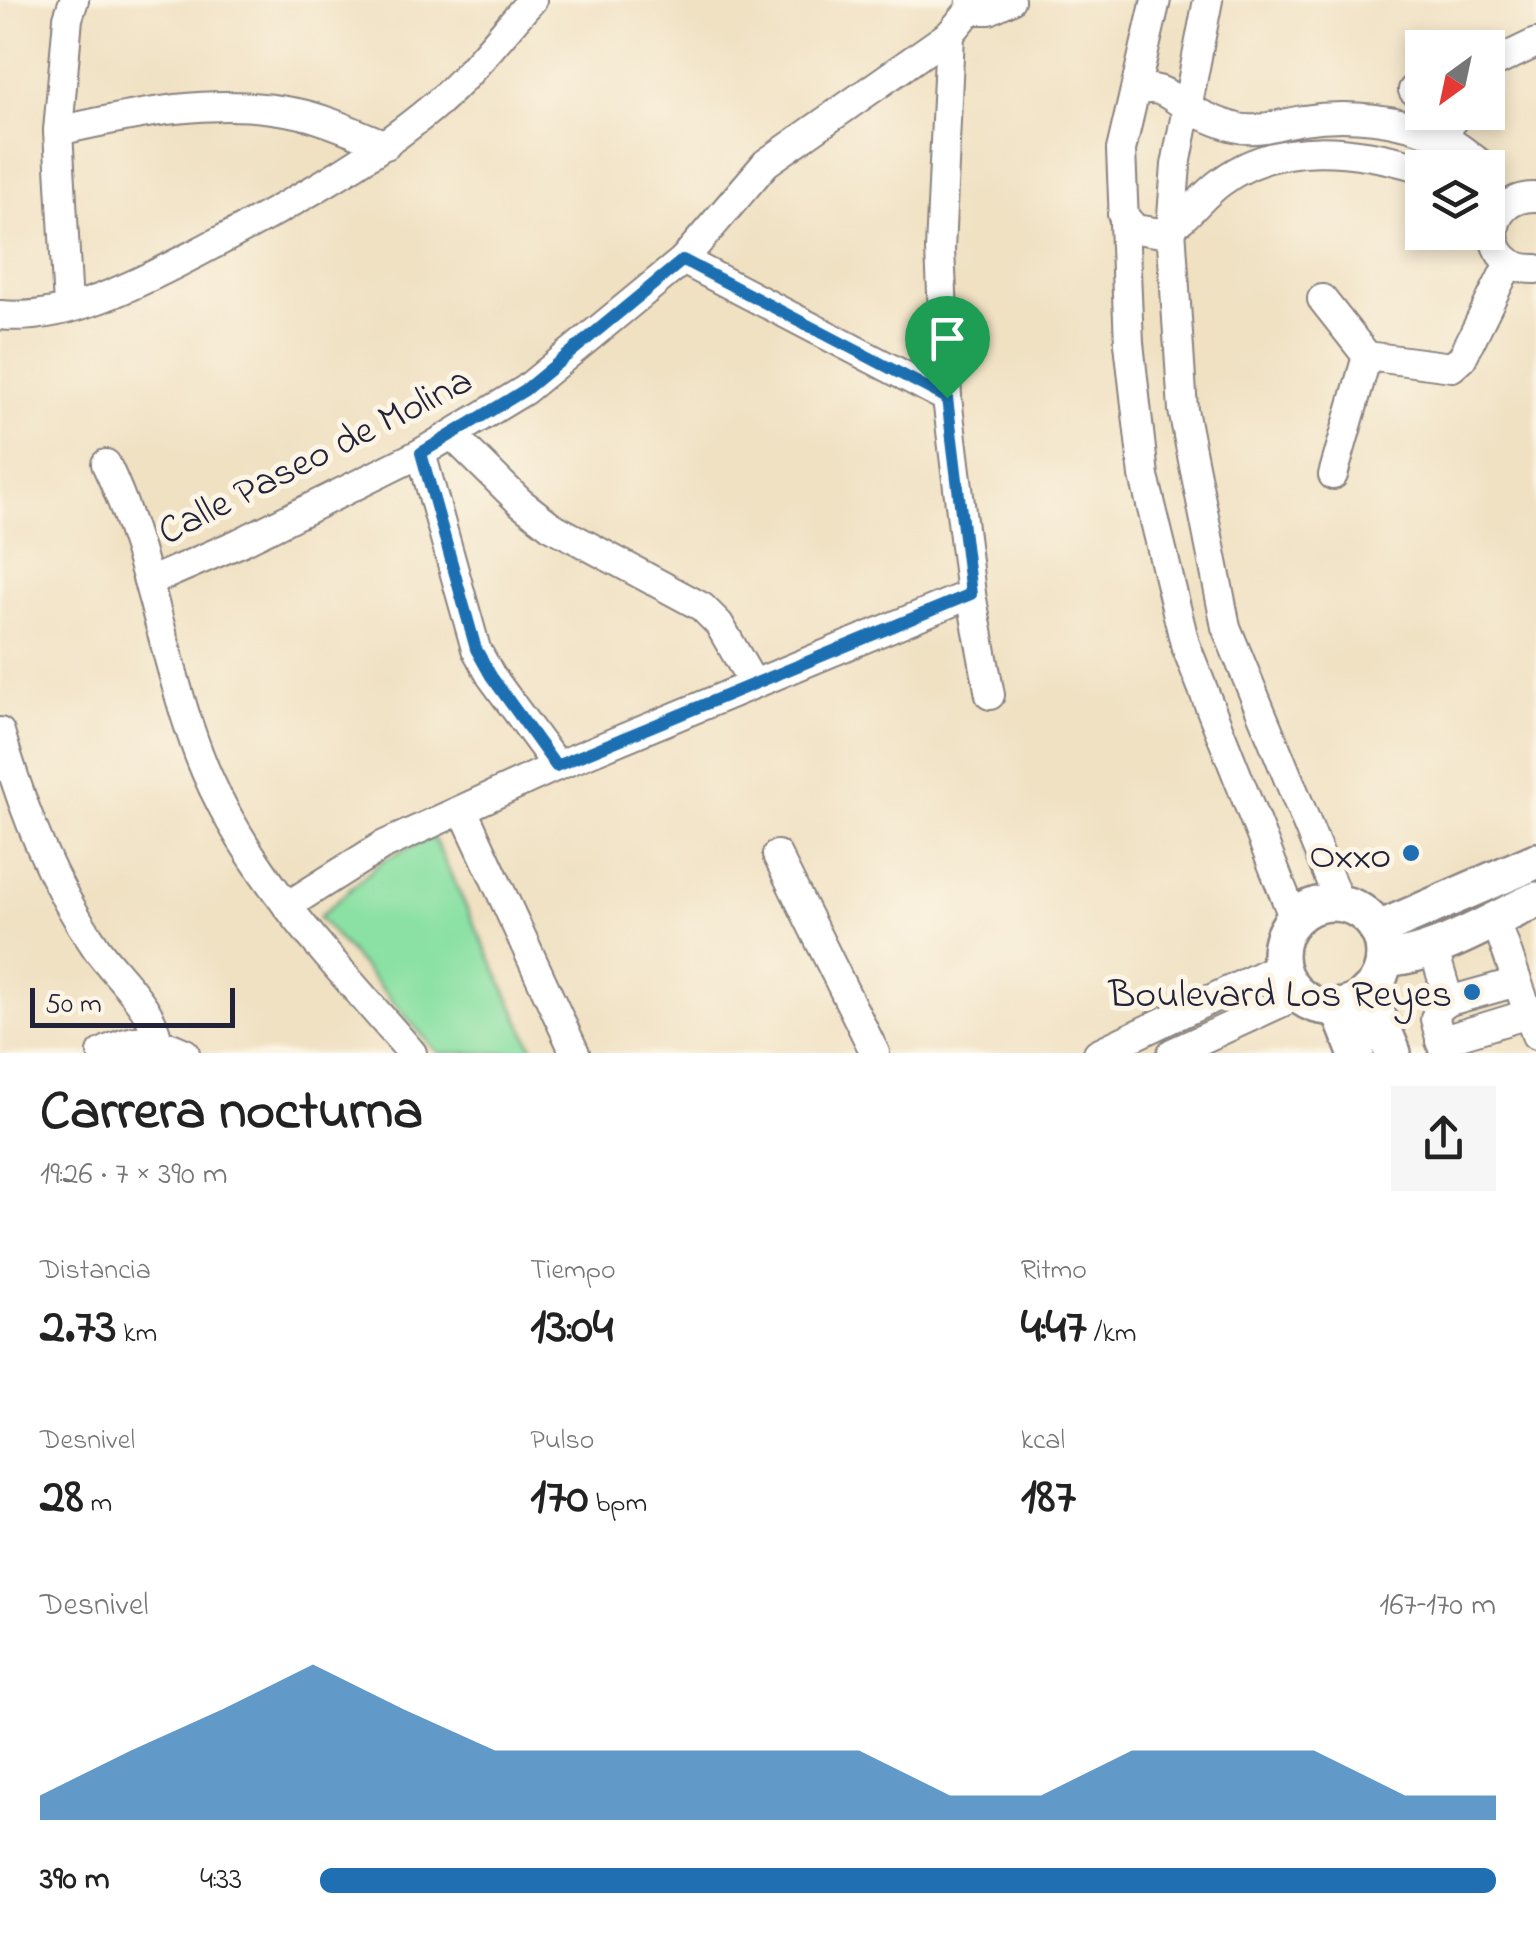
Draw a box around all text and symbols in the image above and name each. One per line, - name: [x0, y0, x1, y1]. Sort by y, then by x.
- north arrow: [1405, 30, 1505, 130]
- map controls: [1405, 30, 1505, 250]
- button: layers: [1405, 150, 1505, 250]
- pin: [905, 296, 990, 399]
- icon: arrive: [920, 311, 975, 366]
- street label: Calle Paseo de Molina: [149, 353, 484, 563]
- place label: Oxxo: [1309, 828, 1391, 887]
- marker: Oxxo: [1400, 842, 1422, 864]
- place label: Boulevard Los Reyes: [1107, 967, 1452, 1026]
- marker: Boulevard Los Reyes: [1461, 981, 1483, 1003]
- scale bar: [30, 983, 235, 1028]
- text: 50 m: [45, 985, 102, 1026]
- text: Carrera nocturna: [40, 1074, 423, 1154]
- button: share: [1391, 1086, 1496, 1191]
- text: 19:26 · 7 × 390 m: [40, 1152, 228, 1199]
- text: Distancia: [40, 1251, 151, 1292]
- text: Tiempo: [530, 1251, 615, 1292]
- text: Ritmo: [1021, 1251, 1087, 1292]
- text: 2.73: [40, 1292, 116, 1365]
- text: 13:04: [530, 1292, 613, 1365]
- text: 4:47: [1021, 1292, 1087, 1365]
- text: km: [116, 1314, 157, 1355]
- text: /km: [1087, 1314, 1136, 1355]
- text: Desnivel: [40, 1421, 135, 1462]
- text: Pulso: [530, 1421, 594, 1462]
- text: kcal: [1021, 1421, 1065, 1462]
- text: 28: [40, 1462, 84, 1535]
- text: 170: [530, 1462, 588, 1535]
- text: 187: [1021, 1462, 1076, 1535]
- text: m: [84, 1484, 112, 1525]
- text: bpm: [588, 1484, 647, 1525]
- text: Desnivel: [40, 1583, 149, 1630]
- text: 167–170 m: [1379, 1583, 1496, 1630]
- text: 390 m: [40, 1857, 110, 1904]
- text: 4:33: [200, 1857, 242, 1904]

